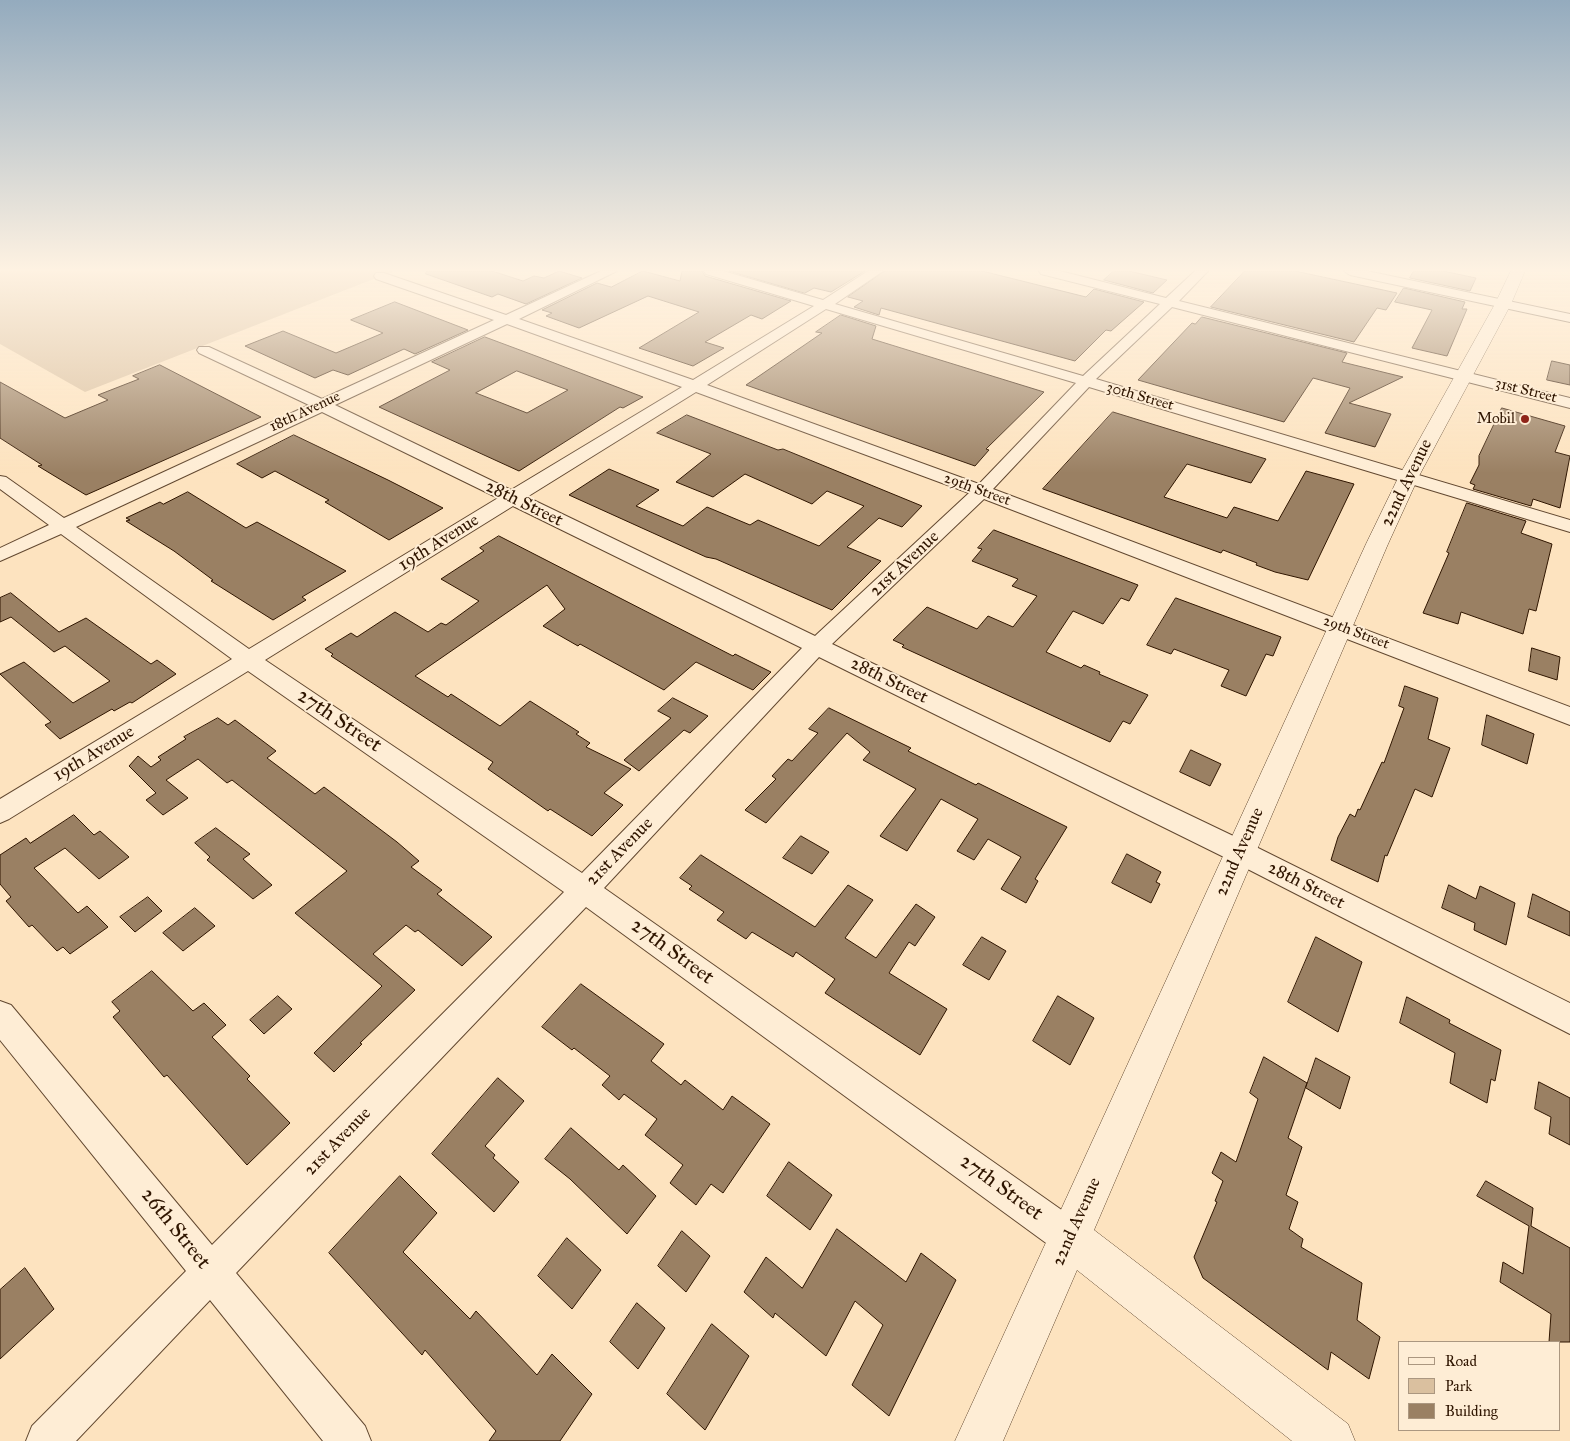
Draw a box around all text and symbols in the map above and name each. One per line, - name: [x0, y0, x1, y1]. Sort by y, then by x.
- street label: 31st Street: [1493, 375, 1559, 407]
- street label: 30th Street: [1104, 379, 1176, 415]
- street label: 18th Avenue: [267, 388, 343, 436]
- place label: Mobil: [1477, 410, 1515, 428]
- marker: Mobil: [1519, 413, 1531, 425]
- street label: 22nd Avenue: [1377, 436, 1437, 530]
- street label: 29th Street: [941, 470, 1013, 510]
- street label: 28th Street: [482, 476, 566, 532]
- street label: 19th Avenue: [395, 510, 483, 576]
- street label: 21st Avenue: [866, 526, 944, 602]
- street label: 29th Street: [1320, 612, 1392, 654]
- street label: 28th Street: [847, 653, 931, 709]
- street label: 27th Street: [292, 683, 386, 759]
- street label: 19th Avenue: [49, 721, 139, 787]
- street label: 22nd Avenue: [1211, 804, 1269, 900]
- street label: 21st Avenue: [582, 813, 658, 891]
- street label: 28th Street: [1264, 857, 1348, 915]
- street label: 27th Street: [625, 913, 719, 991]
- street label: 21st Avenue: [300, 1103, 376, 1181]
- street label: 27th Street: [954, 1149, 1048, 1227]
- street label: 22nd Avenue: [1048, 1174, 1106, 1270]
- street label: 26th Street: [135, 1183, 215, 1275]
- legend: [1398, 1341, 1560, 1431]
- text: Road: [1445, 1352, 1477, 1370]
- text: Park: [1445, 1377, 1472, 1395]
- text: Building: [1445, 1402, 1498, 1420]

